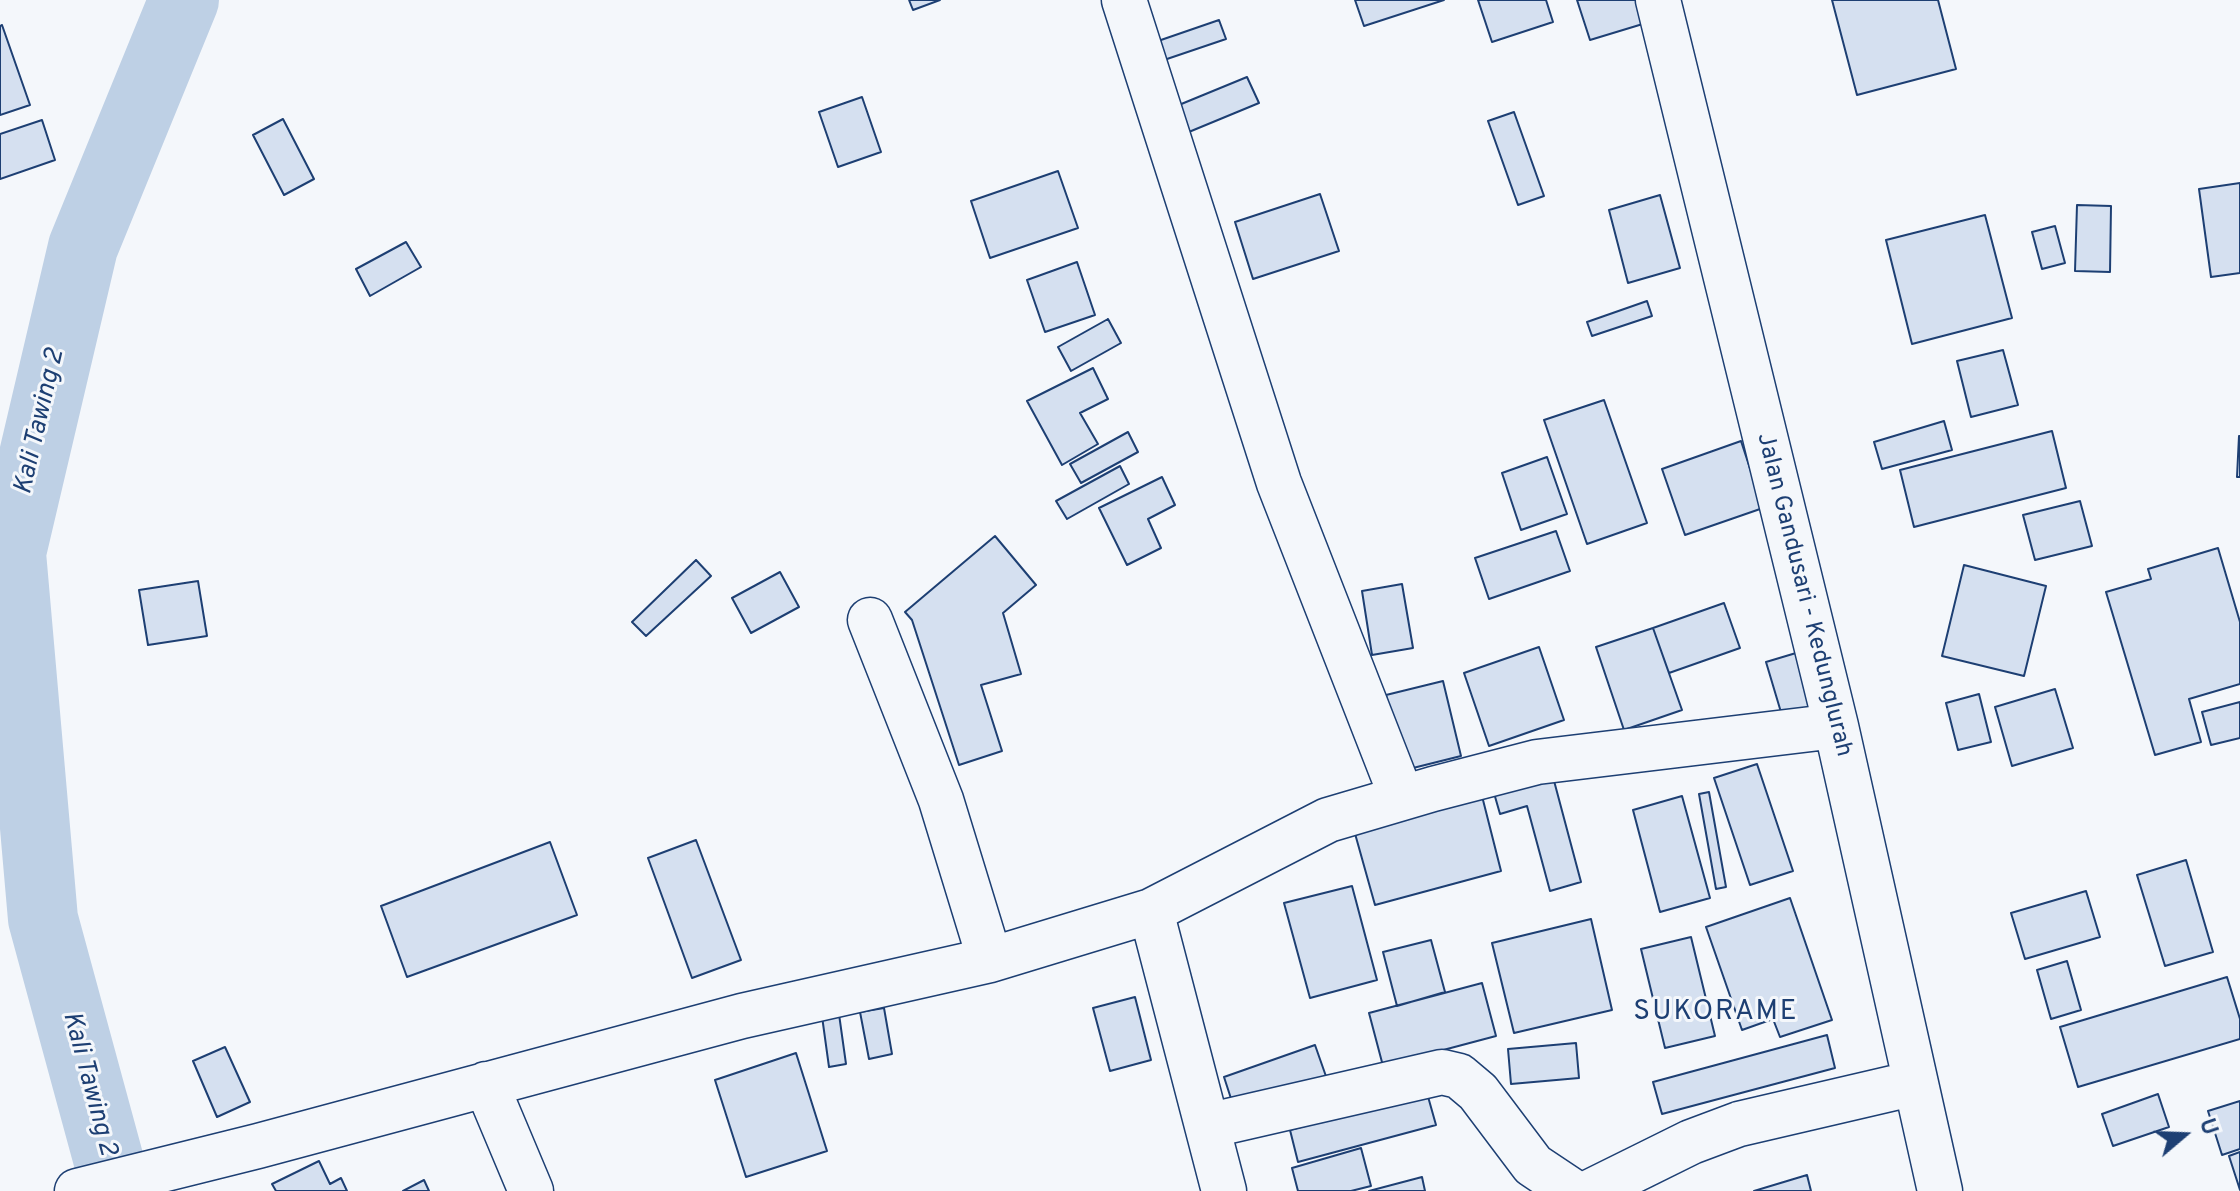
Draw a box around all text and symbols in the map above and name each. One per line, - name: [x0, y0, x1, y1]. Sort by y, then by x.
- water label: Kali Tawing 2: [9, 346, 73, 498]
- street label: Jalan Gandusari - Kedunglurah: [1749, 430, 1857, 760]
- district label: SUKORAME: [1633, 996, 1799, 1030]
- water label: Kali Tawing 2: [54, 1009, 122, 1159]
- north arrow: [2144, 1095, 2224, 1175]
- text: U: [2192, 1115, 2222, 1139]

